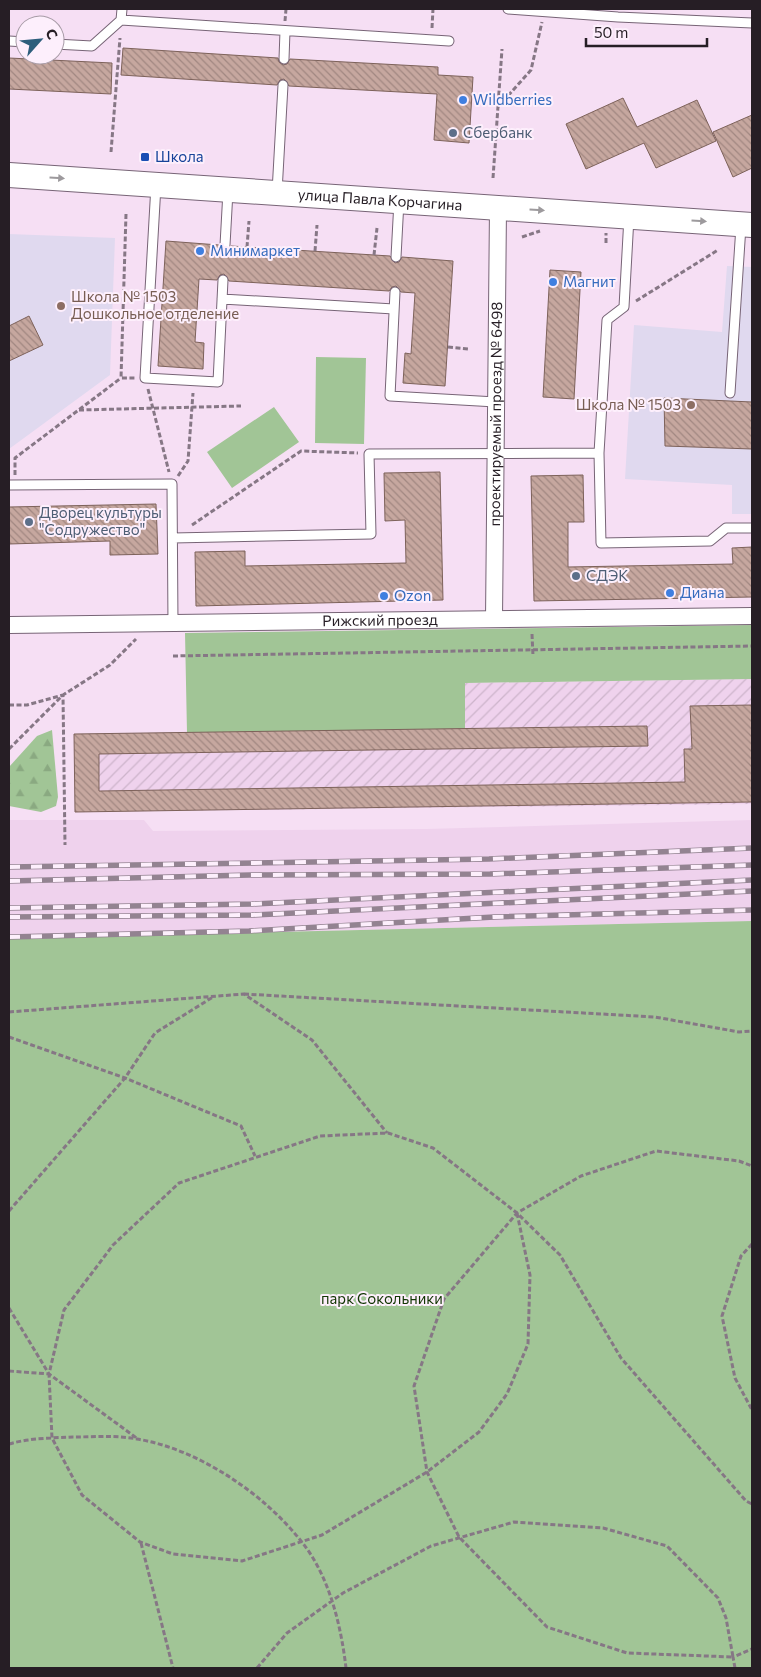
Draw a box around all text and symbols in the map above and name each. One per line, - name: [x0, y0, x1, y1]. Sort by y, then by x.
- north arrow: [15, 15, 65, 65]
- scale bar: [586, 15, 707, 47]
- text: 50 m: [594, 23, 628, 41]
- text: С: [42, 26, 62, 42]
- place label: Wildberries: [473, 90, 552, 108]
- marker: Wildberries: [457, 94, 469, 106]
- place label: Сбербанк: [463, 123, 533, 141]
- marker: Сбербанк: [447, 127, 459, 139]
- place label: Школа: [155, 147, 204, 165]
- marker: Школа: [139, 151, 151, 163]
- one-way arrow: [50, 175, 66, 183]
- street label: улица Павла Корчагина: [297, 184, 463, 213]
- one-way arrow: [529, 207, 545, 215]
- one-way arrow: [691, 218, 707, 226]
- place label: Минимаркет: [210, 241, 300, 259]
- marker: Минимаркет: [194, 245, 206, 257]
- place label: Магнит: [563, 272, 616, 290]
- marker: Магнит: [547, 276, 559, 288]
- place label: Школа № 1503 Дошкольное отделение: [71, 287, 239, 322]
- marker: Школа № 1503 Дошкольное отделение: [55, 300, 67, 312]
- street label: проектируемый проезд № 6498: [485, 301, 505, 527]
- place label: Школа № 1503: [576, 395, 681, 413]
- marker: Школа № 1503: [685, 399, 697, 411]
- place label: Дворец культуры "Содружество": [39, 503, 162, 538]
- marker: Дворец культуры "Содружество": [23, 516, 35, 528]
- place label: СДЭК: [586, 566, 628, 584]
- marker: СДЭК: [570, 570, 582, 582]
- place label: Диана: [680, 583, 724, 601]
- place label: Ozon: [394, 586, 431, 604]
- marker: Диана: [664, 587, 676, 599]
- marker: Ozon: [378, 590, 390, 602]
- street label: Рижский проезд: [322, 610, 438, 629]
- park label: парк Сокольники: [321, 1289, 443, 1307]

